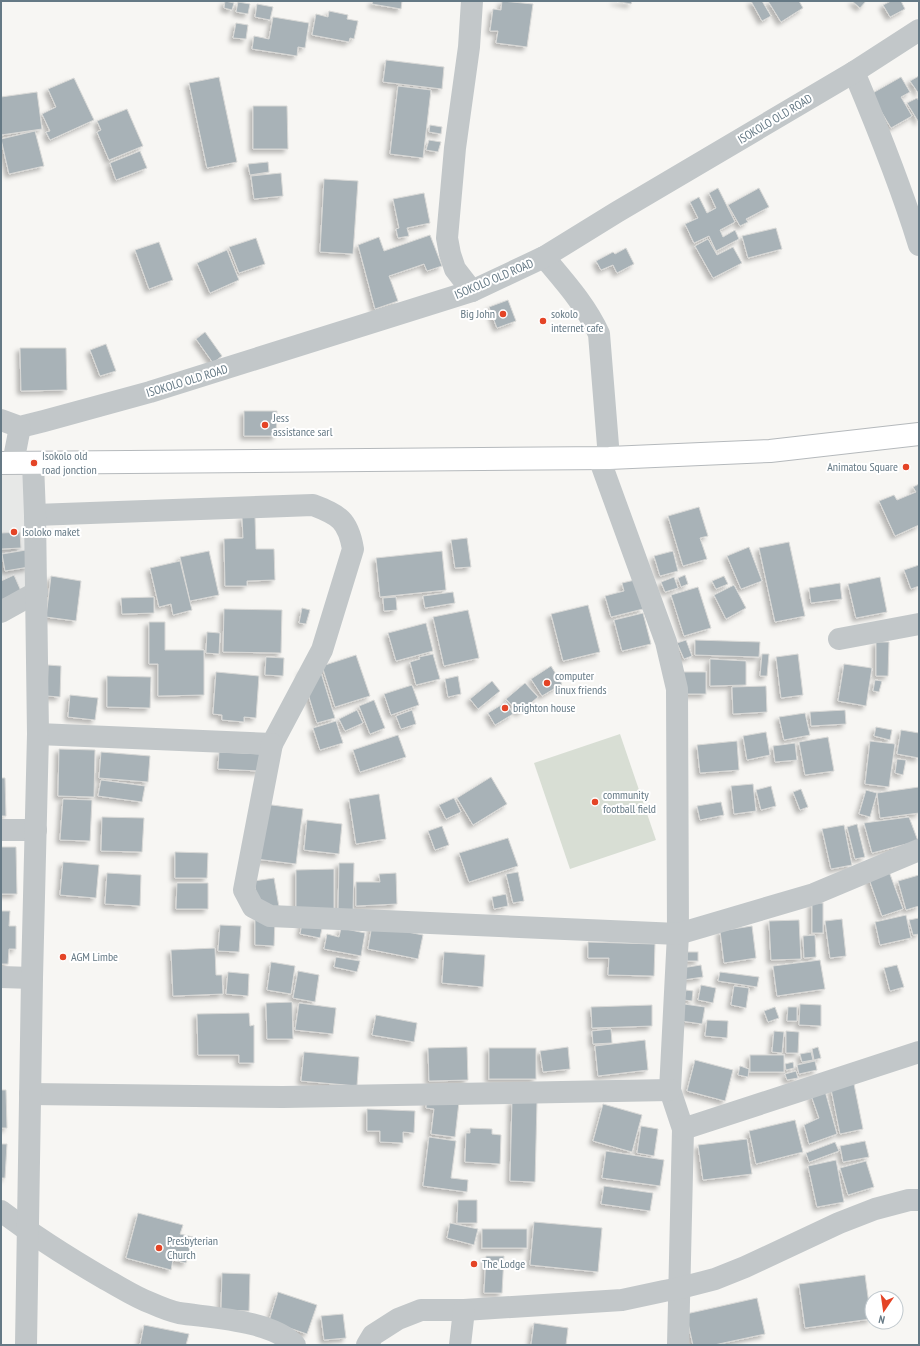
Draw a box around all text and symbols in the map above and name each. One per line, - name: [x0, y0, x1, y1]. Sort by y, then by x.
- street label: ISOKOLO OLD ROAD: [735, 90, 815, 147]
- street label: ISOKOLO OLD ROAD: [452, 255, 536, 302]
- place label: Big John: [460, 306, 495, 321]
- place label: sokolo internet cafe: [551, 306, 603, 335]
- marker: Big John: [498, 309, 508, 319]
- marker: sokolo internet cafe: [538, 316, 548, 326]
- street label: ISOKOLO OLD ROAD: [144, 361, 229, 400]
- place label: Jess assistance sarl: [272, 410, 333, 439]
- marker: Jess assistance sarl: [260, 420, 270, 430]
- place label: Isokolo old road jonction: [42, 448, 97, 477]
- marker: Isokolo old road jonction: [29, 458, 39, 468]
- place label: Animatou Square: [827, 459, 898, 474]
- marker: Animatou Square: [901, 462, 911, 472]
- place label: Isoloko maket: [22, 524, 80, 539]
- marker: Isoloko maket: [9, 527, 19, 537]
- place label: computer linux friends: [555, 668, 607, 697]
- marker: computer linux friends: [542, 678, 552, 688]
- place label: brighton house: [513, 700, 575, 715]
- marker: brighton house: [500, 703, 510, 713]
- place label: community football field: [603, 787, 656, 816]
- marker: community football field: [590, 797, 600, 807]
- place label: AGM Limbe: [71, 949, 118, 964]
- marker: AGM Limbe: [58, 952, 68, 962]
- place label: Presbyterian Church: [167, 1233, 218, 1262]
- marker: Presbyterian Church: [154, 1243, 164, 1253]
- place label: The Lodge: [482, 1256, 525, 1271]
- marker: The Lodge: [469, 1259, 479, 1269]
- north arrow: [864, 1290, 904, 1330]
- text: N: [877, 1312, 886, 1327]

